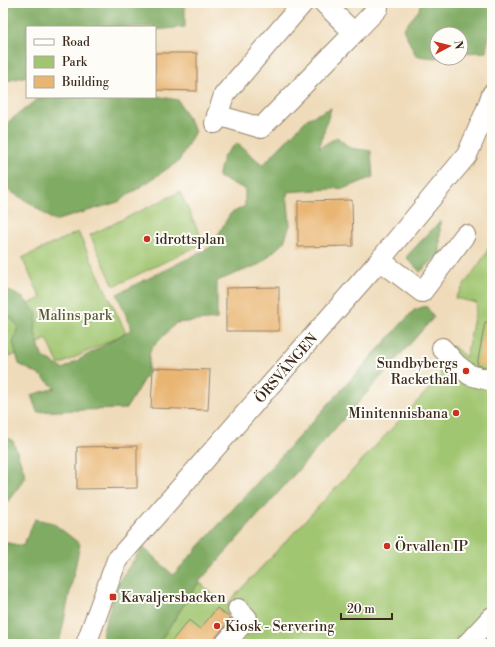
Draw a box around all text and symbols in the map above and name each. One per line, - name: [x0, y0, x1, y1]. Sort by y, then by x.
- legend: [26, 26, 156, 98]
- north arrow: [429, 26, 469, 66]
- text: Road: [62, 35, 90, 50]
- text: N: [450, 40, 465, 50]
- text: Park: [62, 55, 88, 70]
- text: Building: [61, 75, 110, 90]
- place label: idrottsplan: [155, 231, 226, 249]
- marker: idrottsplan: [142, 234, 152, 244]
- park label: Malins park: [38, 307, 113, 325]
- street label: ÖRSVÄNGEN: [250, 328, 322, 407]
- place label: Sundbybergs Rackethall: [377, 355, 458, 389]
- marker: Sundbybergs Rackethall: [461, 366, 471, 376]
- place label: Minitennisbana: [348, 405, 449, 423]
- marker: Minitennisbana: [451, 408, 461, 418]
- place label: Örvallen IP: [395, 536, 468, 556]
- marker: Örvallen IP: [382, 541, 392, 551]
- place label: Kavaljersbacken: [121, 589, 226, 607]
- marker: Kavaljersbacken: [108, 592, 118, 602]
- scale bar: [341, 595, 392, 621]
- text: 20 m: [347, 602, 375, 617]
- place label: Kiosk - Servering: [225, 618, 335, 636]
- marker: Kiosk - Servering: [212, 621, 222, 631]

